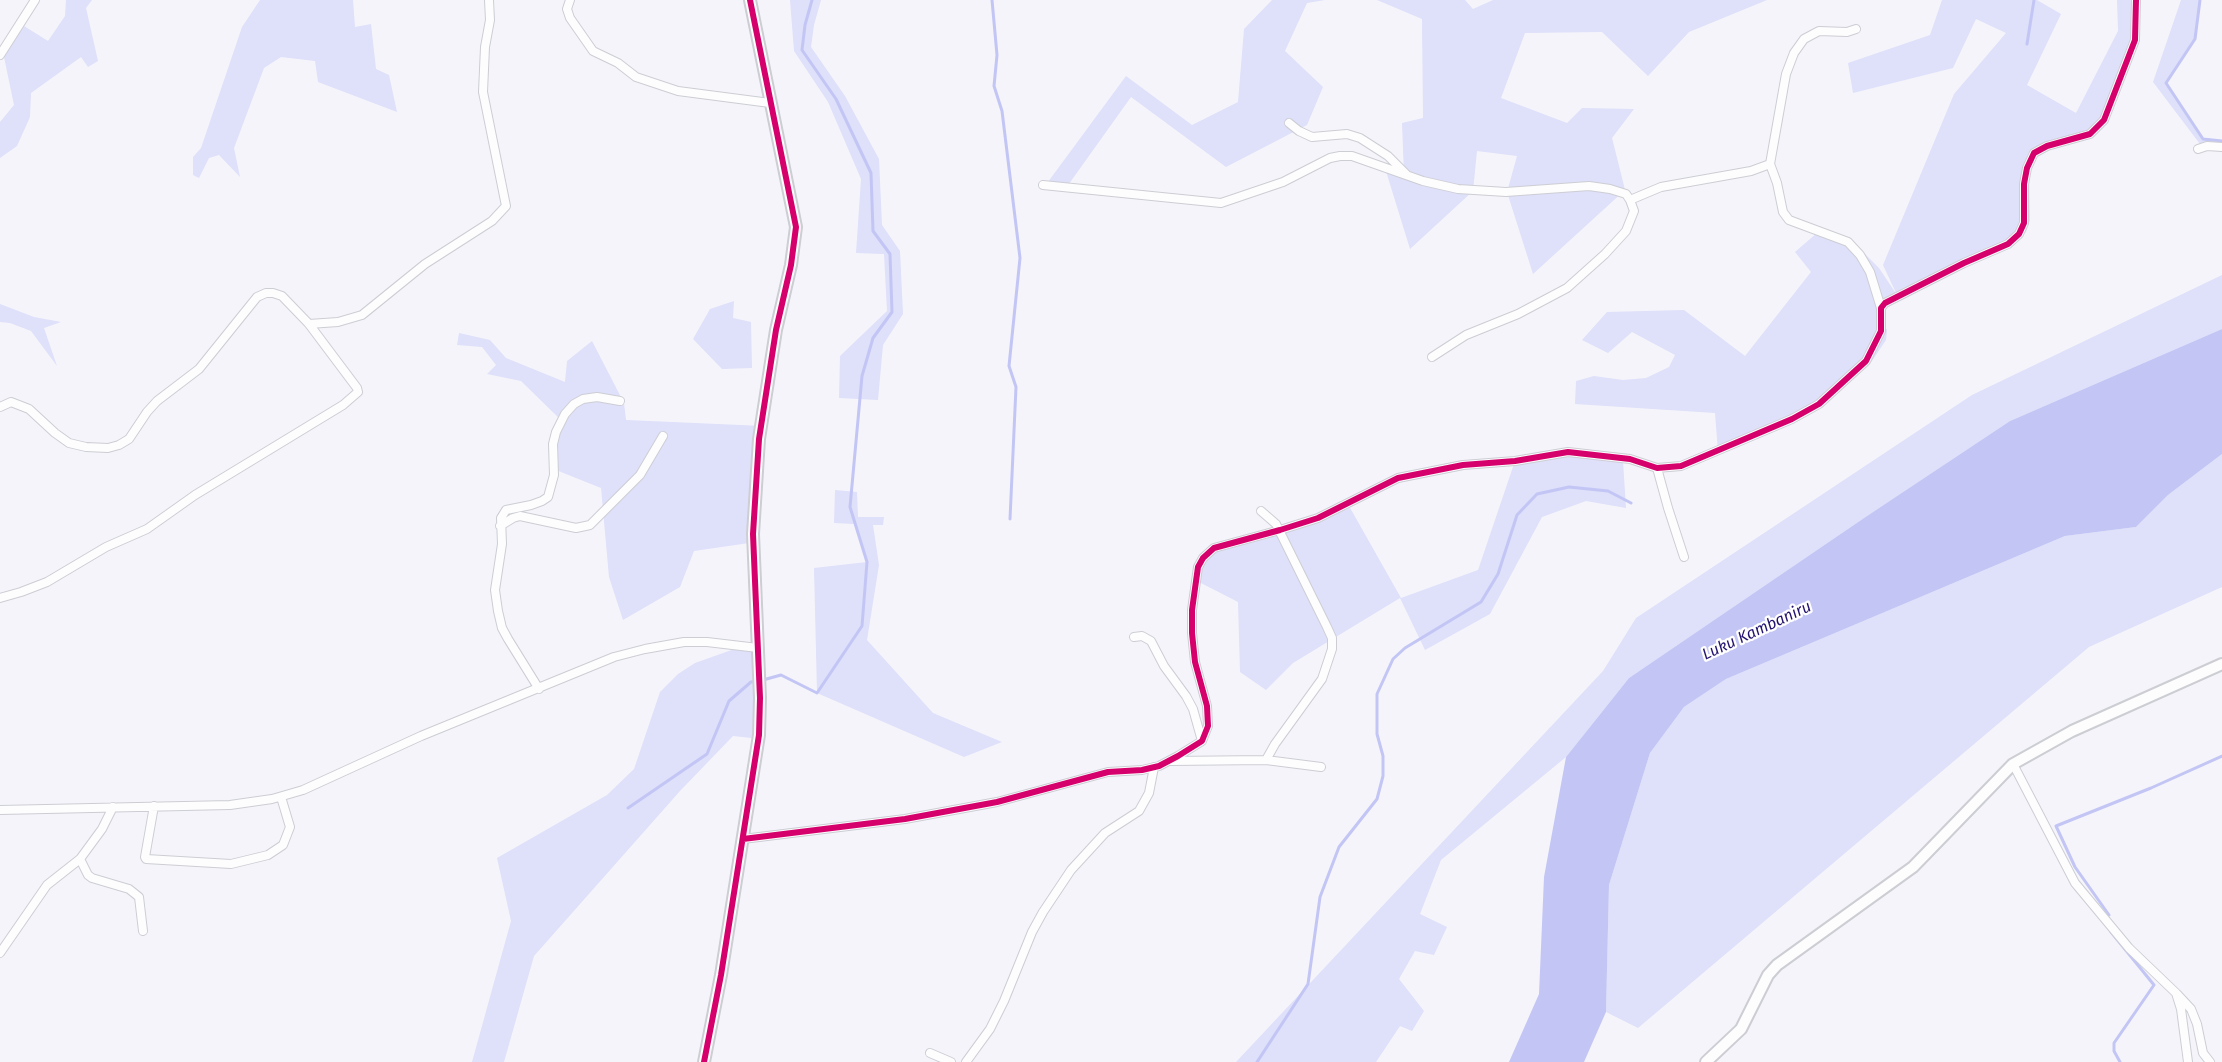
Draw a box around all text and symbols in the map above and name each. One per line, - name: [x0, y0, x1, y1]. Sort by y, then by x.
- water label: Luku Kambaniru: [1699, 597, 1815, 665]

